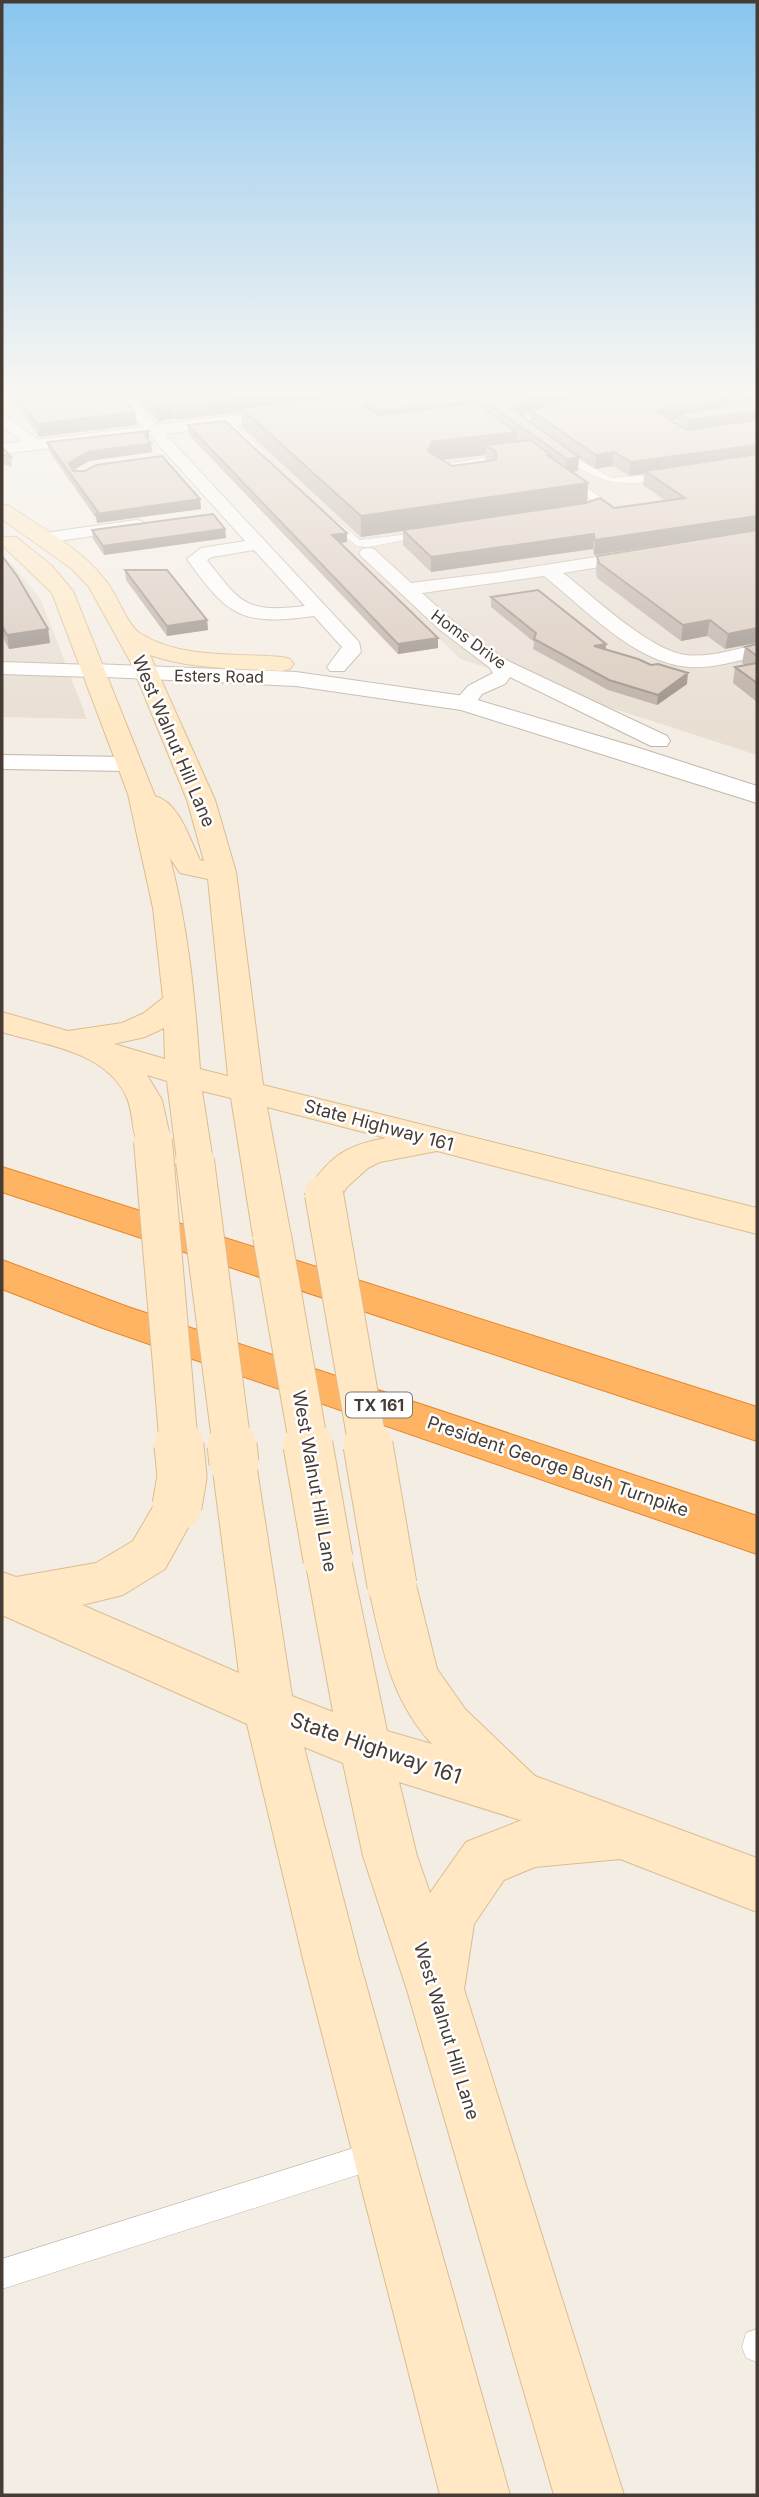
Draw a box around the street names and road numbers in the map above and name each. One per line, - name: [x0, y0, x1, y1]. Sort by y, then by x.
- street label: Homs Drive: [427, 605, 511, 673]
- street label: West Walnut Hill Lane: [128, 652, 220, 830]
- street label: Esters Road: [174, 665, 264, 687]
- street label: State Highway 161: [302, 1095, 456, 1155]
- street label: West Walnut Hill Lane: [289, 1388, 341, 1574]
- road number: TX 161: [346, 1392, 412, 1418]
- street label: President George Bush Turnpike: [425, 1411, 691, 1521]
- street label: State Highway 161: [287, 1707, 465, 1789]
- street label: West Walnut Hill Lane: [410, 1940, 484, 2122]

